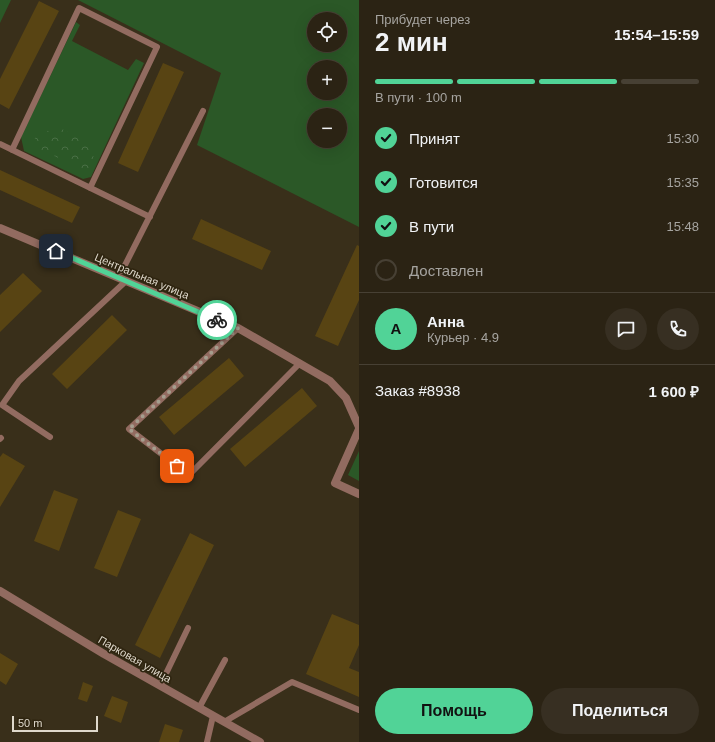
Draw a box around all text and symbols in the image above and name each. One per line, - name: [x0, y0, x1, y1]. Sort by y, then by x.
- map controls: [307, 12, 347, 148]
- button: locate: [307, 12, 347, 52]
- text: Прибудет через: [375, 12, 470, 27]
- text: 15:54–15:59: [614, 26, 699, 43]
- text: 2 мин: [375, 27, 448, 57]
- button: +: [307, 60, 347, 100]
- text: В пути · 100 m: [375, 90, 462, 105]
- button: −: [307, 108, 347, 148]
- icon: check: [375, 127, 397, 149]
- text: Принят: [409, 130, 460, 147]
- text: 15:30: [666, 131, 699, 146]
- icon: check: [375, 171, 397, 193]
- text: Готовится: [409, 174, 478, 191]
- text: 15:35: [666, 175, 699, 190]
- icon: check: [375, 215, 397, 237]
- text: В пути: [409, 218, 454, 235]
- text: 15:48: [666, 219, 699, 234]
- pin: [39, 234, 73, 268]
- icon: home: [45, 240, 67, 262]
- street label: Центральная улица: [93, 251, 192, 302]
- text: Доставлен: [409, 262, 483, 279]
- courier: [197, 300, 237, 340]
- button: chat: [605, 308, 647, 350]
- button: phone: [657, 308, 699, 350]
- icon: bike: [206, 309, 228, 331]
- text: Анна: [427, 313, 464, 330]
- text: А: [391, 320, 401, 337]
- text: Курьер · 4.9: [427, 330, 499, 345]
- text: Заказ #8938: [375, 382, 460, 399]
- text: 1 600 ₽: [649, 383, 699, 400]
- pin: [160, 449, 194, 483]
- icon: bag: [166, 455, 188, 477]
- street label: Парковая улица: [96, 633, 174, 685]
- button: Помощь: [375, 688, 533, 734]
- button: Поделиться: [541, 688, 699, 734]
- scale bar: [12, 714, 98, 733]
- text: 50 m: [18, 717, 42, 729]

